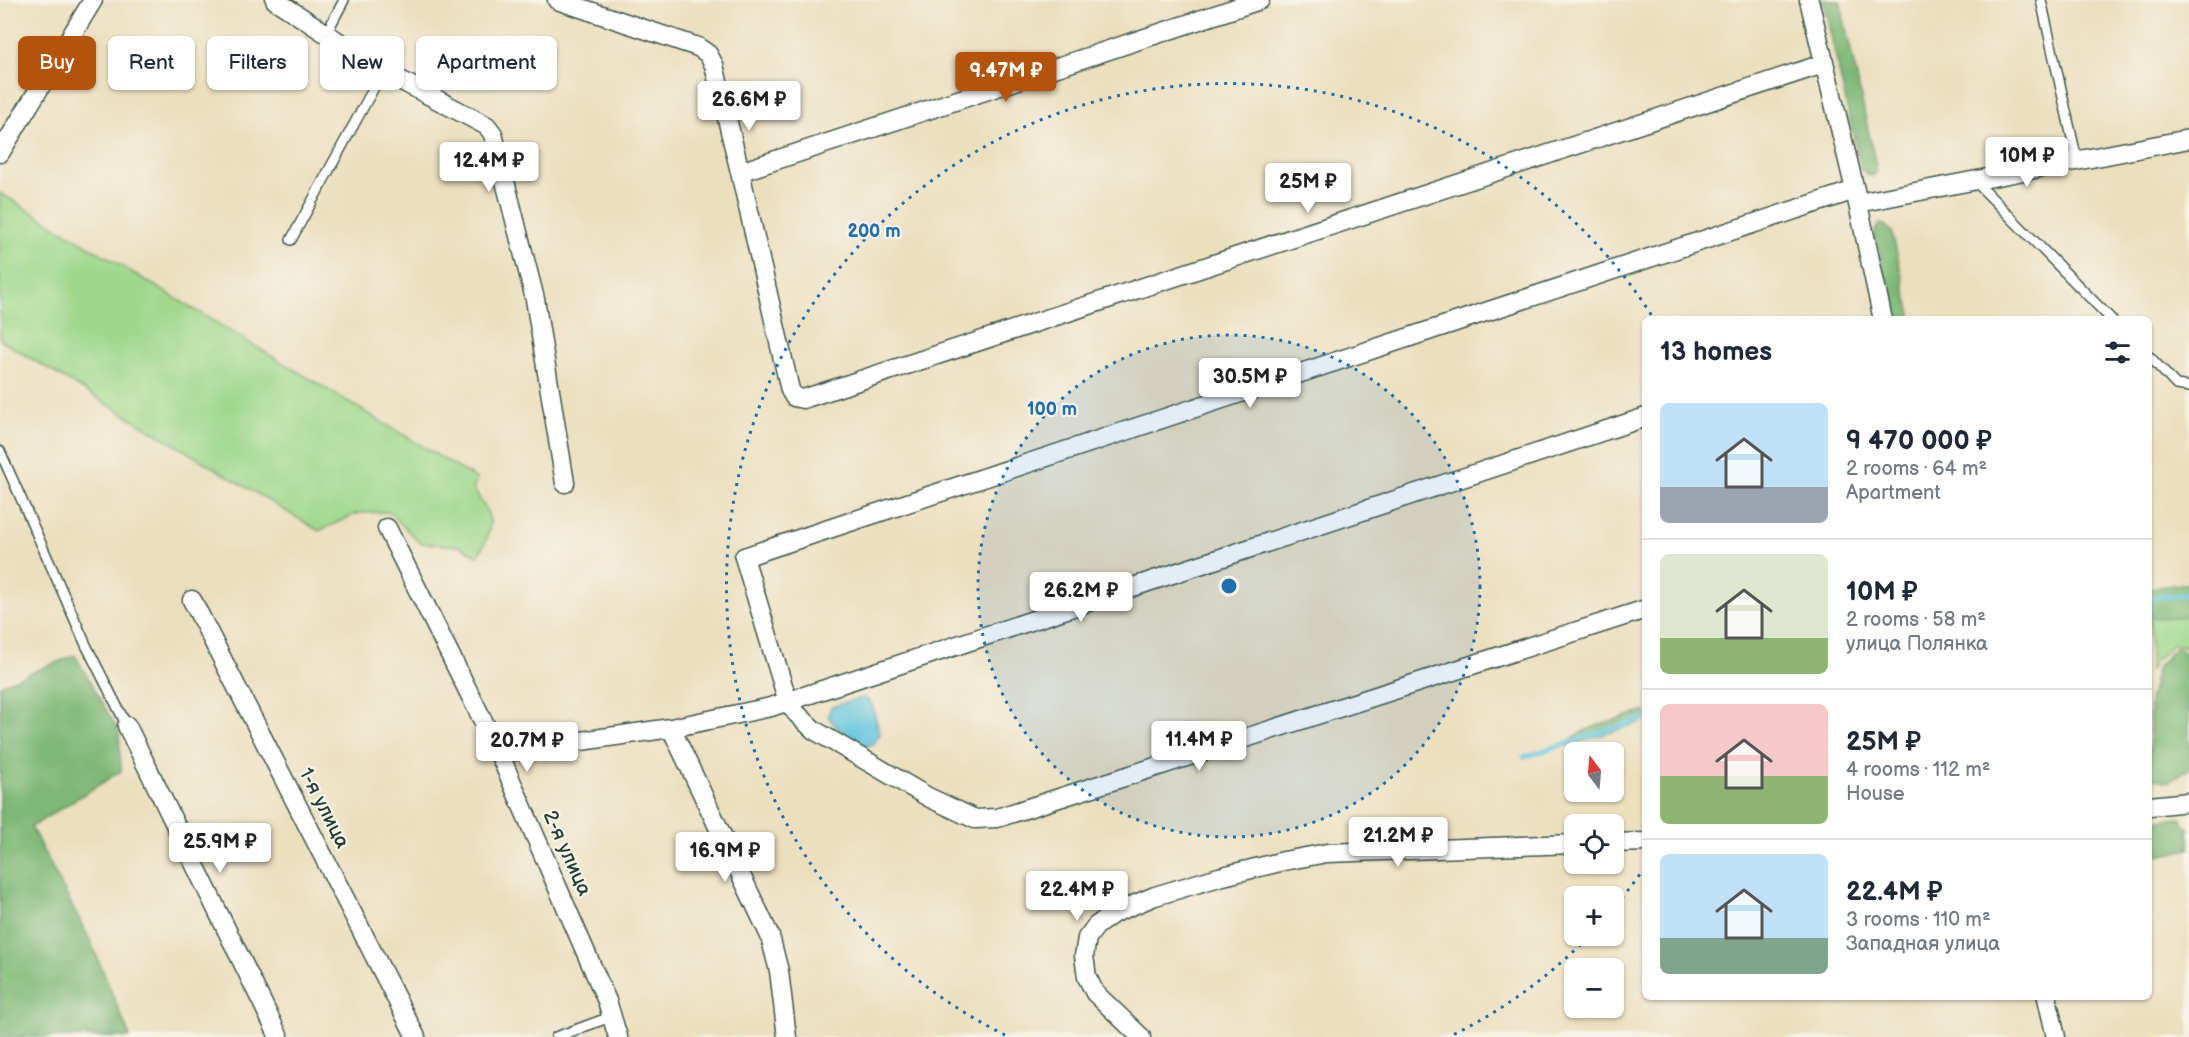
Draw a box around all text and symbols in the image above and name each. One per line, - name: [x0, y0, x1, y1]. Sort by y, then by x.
- chip: Buy: [18, 36, 96, 90]
- chip: Rent: [108, 36, 195, 90]
- chip: Filters: [207, 36, 308, 90]
- chip: New: [320, 36, 404, 90]
- chip: Apartment: [416, 36, 557, 90]
- pin: 9.47M ₽: [951, 52, 1061, 103]
- text: 9.47M ₽: [969, 59, 1043, 83]
- pin: 26.6M ₽: [694, 81, 804, 132]
- text: 26.6M ₽: [712, 88, 786, 112]
- pin: 10M ₽: [1985, 137, 2069, 188]
- pin: 12.4M ₽: [434, 142, 544, 193]
- text: 10M ₽: [1999, 144, 2055, 168]
- text: 12.4M ₽: [454, 149, 524, 173]
- pin: 25M ₽: [1266, 163, 1350, 214]
- text: 25M ₽: [1279, 170, 1337, 194]
- text: 200 m: [847, 221, 901, 242]
- icon: filters: [2101, 336, 2134, 369]
- text: 13 homes: [1660, 337, 1772, 368]
- pin: 30.5M ₽: [1195, 358, 1305, 409]
- text: 30.5M ₽: [1213, 365, 1287, 389]
- text: 100 m: [1027, 399, 1077, 420]
- text: 9 470 000 ₽: [1846, 426, 1992, 457]
- icon: home: [1708, 427, 1780, 499]
- text: 2 rooms · 64 m²: [1846, 457, 1987, 481]
- text: Apartment: [1846, 481, 1941, 505]
- pin: 26.2M ₽: [1026, 572, 1136, 623]
- centre of rings: [1219, 576, 1239, 596]
- text: 10M ₽: [1846, 577, 1918, 608]
- icon: home: [1708, 578, 1780, 650]
- text: 26.2M ₽: [1044, 579, 1118, 603]
- text: 2 rooms · 58 m²: [1846, 608, 1986, 632]
- text: улица Полянка: [1846, 632, 1988, 656]
- pin: 11.4M ₽: [1144, 721, 1254, 772]
- pin: 20.7M ₽: [472, 722, 582, 773]
- text: 25M ₽: [1846, 727, 1921, 758]
- text: 11.4M ₽: [1165, 728, 1233, 752]
- icon: home: [1708, 728, 1780, 800]
- text: 20.7M ₽: [490, 729, 564, 753]
- north arrow: [1564, 742, 1624, 802]
- map controls: [1564, 742, 1624, 1018]
- text: 4 rooms · 112 m²: [1846, 758, 1990, 782]
- street label: 1-я улица: [294, 764, 354, 852]
- text: House: [1846, 782, 1905, 806]
- street label: 2-я улица: [538, 807, 597, 900]
- button: locate: [1564, 814, 1624, 874]
- pin: 21.2M ₽: [1343, 817, 1453, 868]
- pin: 25.9M ₽: [165, 823, 275, 874]
- text: 21.2M ₽: [1363, 824, 1433, 848]
- text: 25.9M ₽: [183, 830, 257, 854]
- pin: 16.9M ₽: [670, 832, 780, 883]
- text: 16.9M ₽: [690, 839, 760, 863]
- pin: 22.4M ₽: [1022, 871, 1132, 922]
- text: 22.4M ₽: [1846, 877, 1943, 908]
- text: 22.4M ₽: [1040, 878, 1114, 902]
- icon: home: [1708, 878, 1780, 950]
- button: +: [1564, 886, 1624, 946]
- text: 3 rooms · 110 m²: [1846, 908, 1991, 932]
- text: Западная улица: [1846, 932, 2000, 956]
- button: −: [1564, 958, 1624, 1018]

